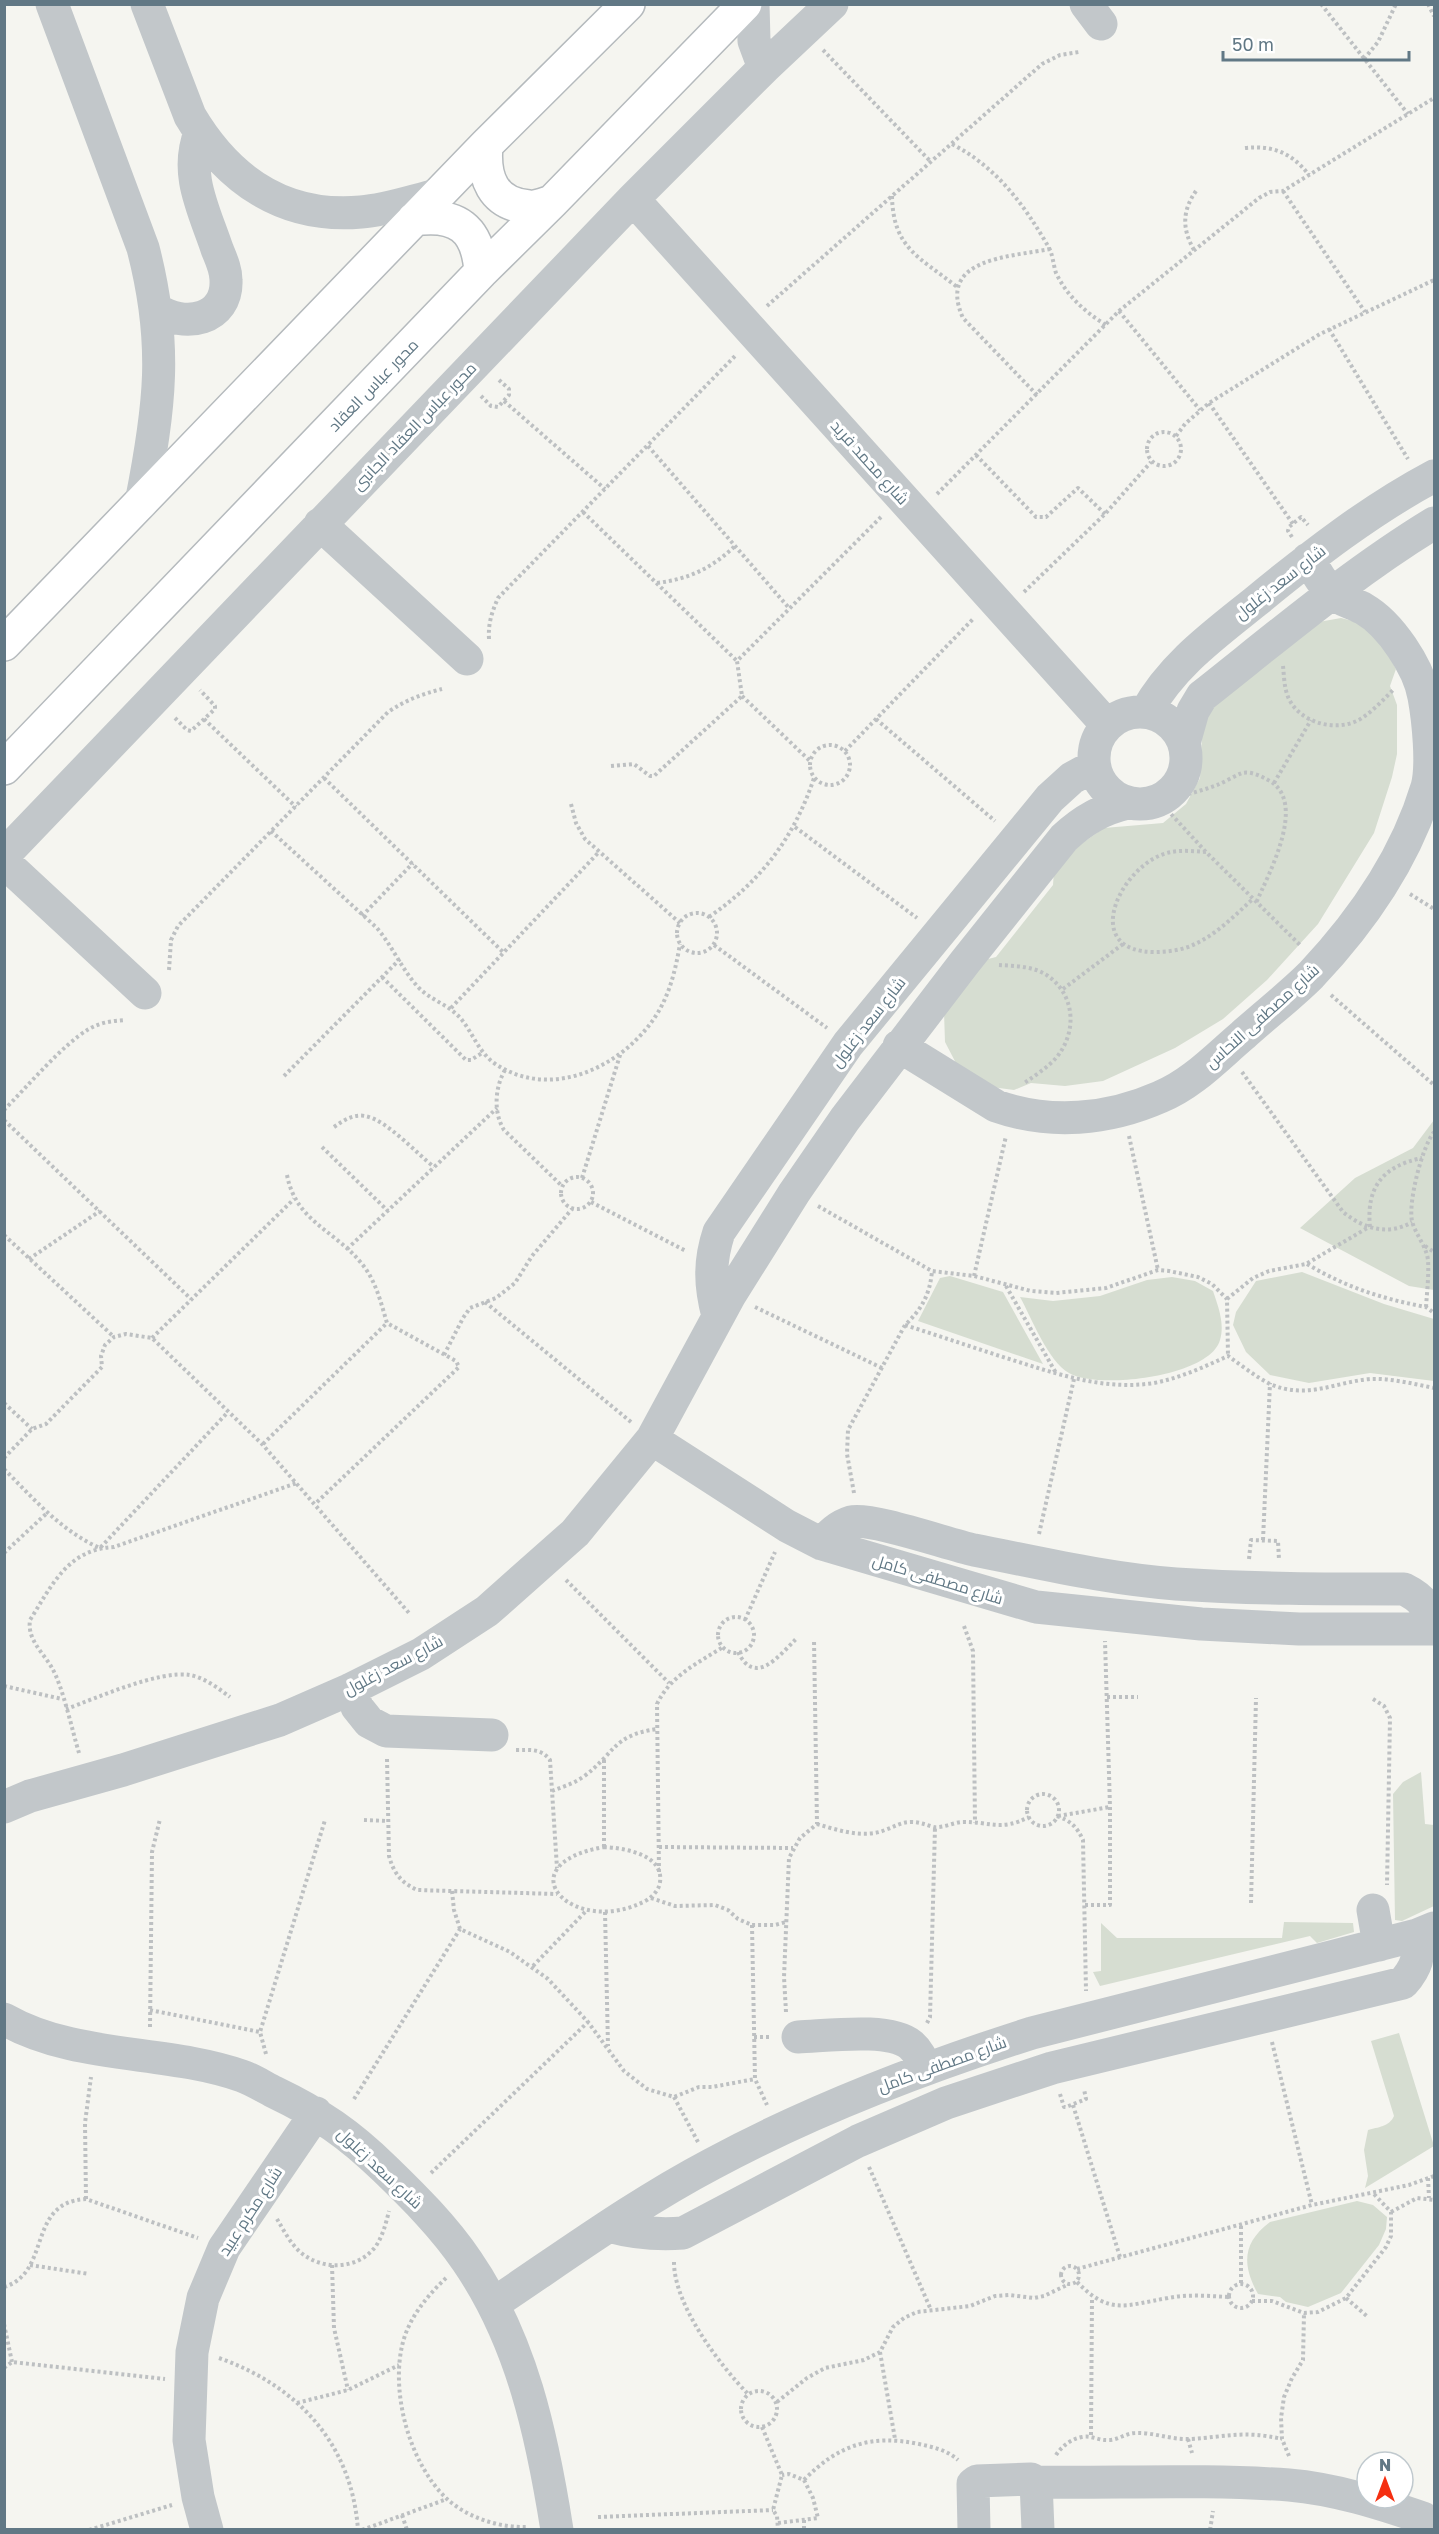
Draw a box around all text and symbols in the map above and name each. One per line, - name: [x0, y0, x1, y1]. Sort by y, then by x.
- scale bar: [1223, 24, 1409, 62]
- text: 50 m: [1232, 33, 1274, 55]
- street label: محور عباس العقاد: [324, 334, 423, 436]
- street label: محور عباس العقاد الجانبى: [348, 358, 481, 495]
- street label: شارع محمد فريد: [825, 416, 913, 510]
- street label: شارع سعد زغلول: [1231, 540, 1331, 625]
- street label: شارع مصطفى النحاس: [1201, 960, 1324, 1074]
- street label: شارع سعد زغلول: [826, 973, 911, 1073]
- street label: شارع مصطفى كامل: [870, 1550, 1006, 1610]
- street label: شارع سعد زغلول: [340, 1630, 447, 1701]
- street label: شارع مصطفى كامل: [875, 2031, 1010, 2098]
- street label: شارع سعد زغلول: [332, 2123, 427, 2214]
- street label: شارع مكرم عبيد: [214, 2163, 288, 2260]
- north arrow: [1355, 2450, 1415, 2510]
- text: N: [1379, 2455, 1391, 2475]

